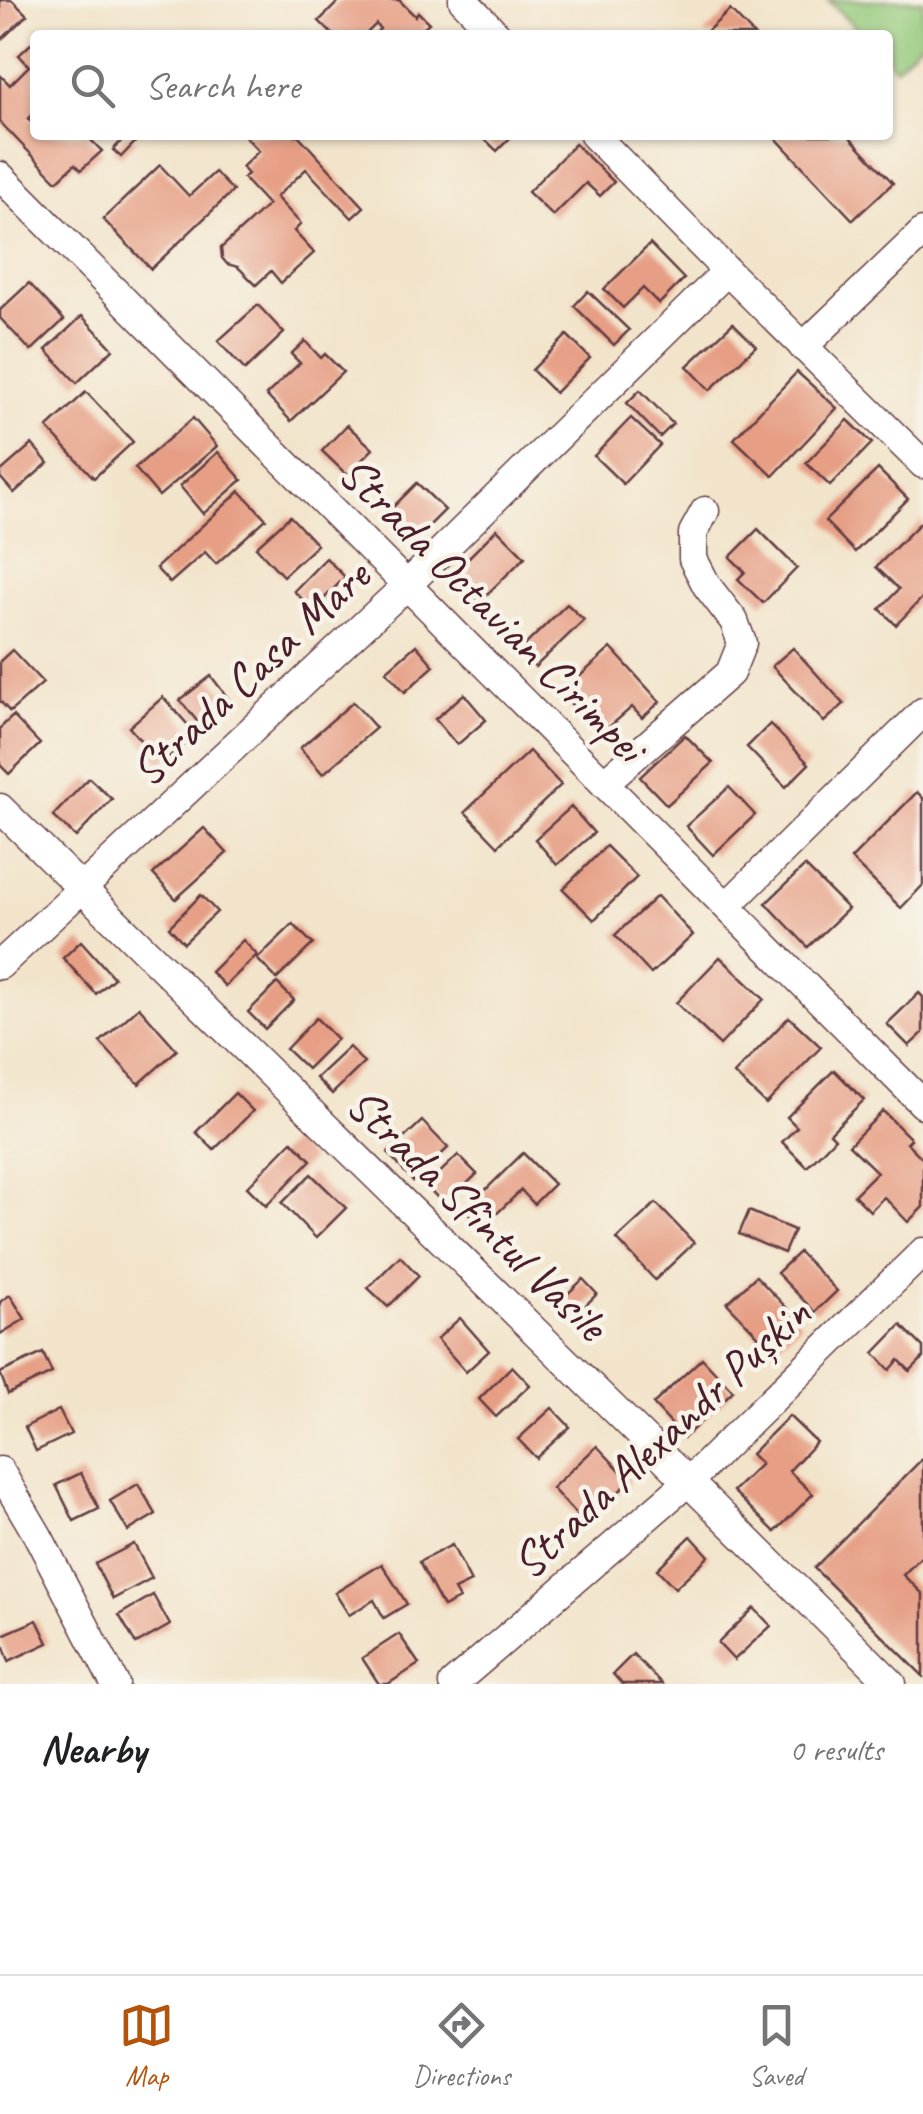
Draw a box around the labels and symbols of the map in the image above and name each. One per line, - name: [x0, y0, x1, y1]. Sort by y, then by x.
- street label: Strada Octavian Cirimpei: [326, 443, 663, 779]
- street label: Strada Casa Mare: [117, 544, 385, 799]
- street label: Strada Sfîntul Vasile: [334, 1074, 623, 1356]
- street label: Strada Alexandr Pușkin: [499, 1283, 823, 1592]

